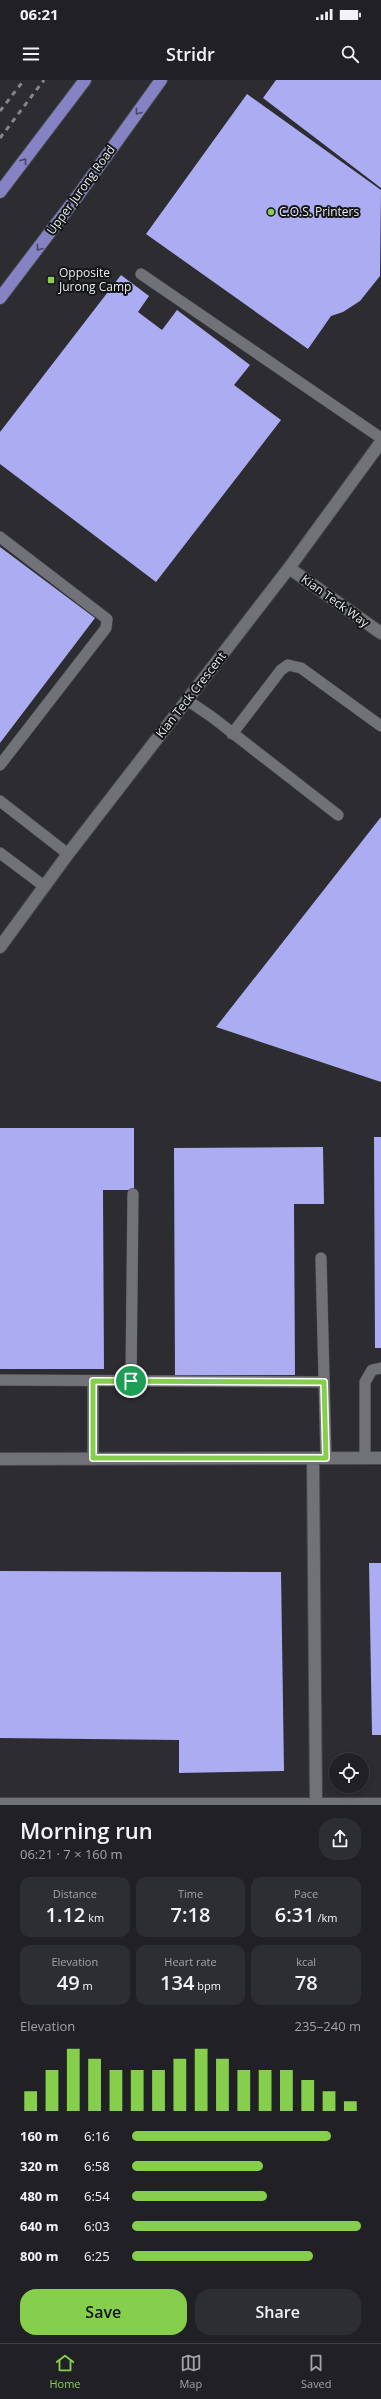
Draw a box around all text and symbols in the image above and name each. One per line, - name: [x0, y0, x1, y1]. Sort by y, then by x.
- text: 06:21: [20, 4, 59, 24]
- text: Stridr: [166, 42, 215, 66]
- icon: menu: [20, 43, 42, 65]
- icon: search: [339, 43, 361, 65]
- one-way arrow: [136, 107, 143, 114]
- street label: Upper Jurong Road: [42, 142, 119, 238]
- one-way arrow: [19, 158, 26, 165]
- place label: C.O.S. Printers: [279, 203, 359, 220]
- marker: C.O.S. Printers: [266, 207, 276, 217]
- one-way arrow: [36, 243, 43, 250]
- place label: Opposite Jurong Camp: [58, 264, 131, 295]
- marker: Opposite Jurong Camp: [46, 275, 56, 285]
- street label: Kian Teck Way: [298, 570, 373, 632]
- street label: Kian Teck Crescent: [152, 648, 230, 741]
- pin: [114, 1364, 148, 1398]
- icon: arrive: [120, 1370, 142, 1392]
- map controls: [329, 1753, 369, 1793]
- button: locate: [329, 1753, 369, 1793]
- text: Morning run: [20, 1815, 153, 1845]
- button: share: [319, 1818, 361, 1860]
- text: 06:21 · 7 × 160 m: [20, 1845, 123, 1863]
- text: Distance: [53, 1886, 97, 1901]
- text: Time: [178, 1886, 203, 1901]
- text: Pace: [294, 1886, 318, 1901]
- text: 1.12: [46, 1901, 85, 1928]
- text: 7:18: [171, 1901, 210, 1928]
- text: 6:31: [275, 1901, 315, 1928]
- text: km: [85, 1910, 104, 1925]
- text: /km: [315, 1910, 337, 1925]
- text: Elevation: [51, 1954, 98, 1969]
- text: Heart rate: [164, 1954, 217, 1969]
- text: kcal: [296, 1954, 316, 1969]
- text: 49: [57, 1969, 80, 1996]
- text: 134: [160, 1969, 194, 1996]
- text: 78: [295, 1969, 318, 1996]
- text: m: [80, 1978, 93, 1993]
- text: bpm: [194, 1978, 221, 1993]
- text: Elevation: [20, 2017, 75, 2035]
- text: 235–240 m: [294, 2017, 361, 2035]
- text: 160 m: [20, 2127, 58, 2145]
- text: 6:16: [84, 2127, 110, 2145]
- text: 320 m: [20, 2157, 58, 2175]
- text: 6:58: [84, 2157, 110, 2175]
- text: 480 m: [20, 2187, 58, 2205]
- text: 6:54: [84, 2187, 110, 2205]
- text: 640 m: [20, 2217, 58, 2235]
- text: 6:03: [84, 2217, 110, 2235]
- text: 800 m: [20, 2247, 58, 2265]
- text: 6:25: [84, 2247, 110, 2265]
- button: Save: [20, 2289, 187, 2335]
- button: Share: [195, 2289, 361, 2335]
- tab: Home: [49, 2352, 81, 2391]
- tab: Map: [179, 2352, 202, 2391]
- tab: Saved: [301, 2352, 332, 2391]

